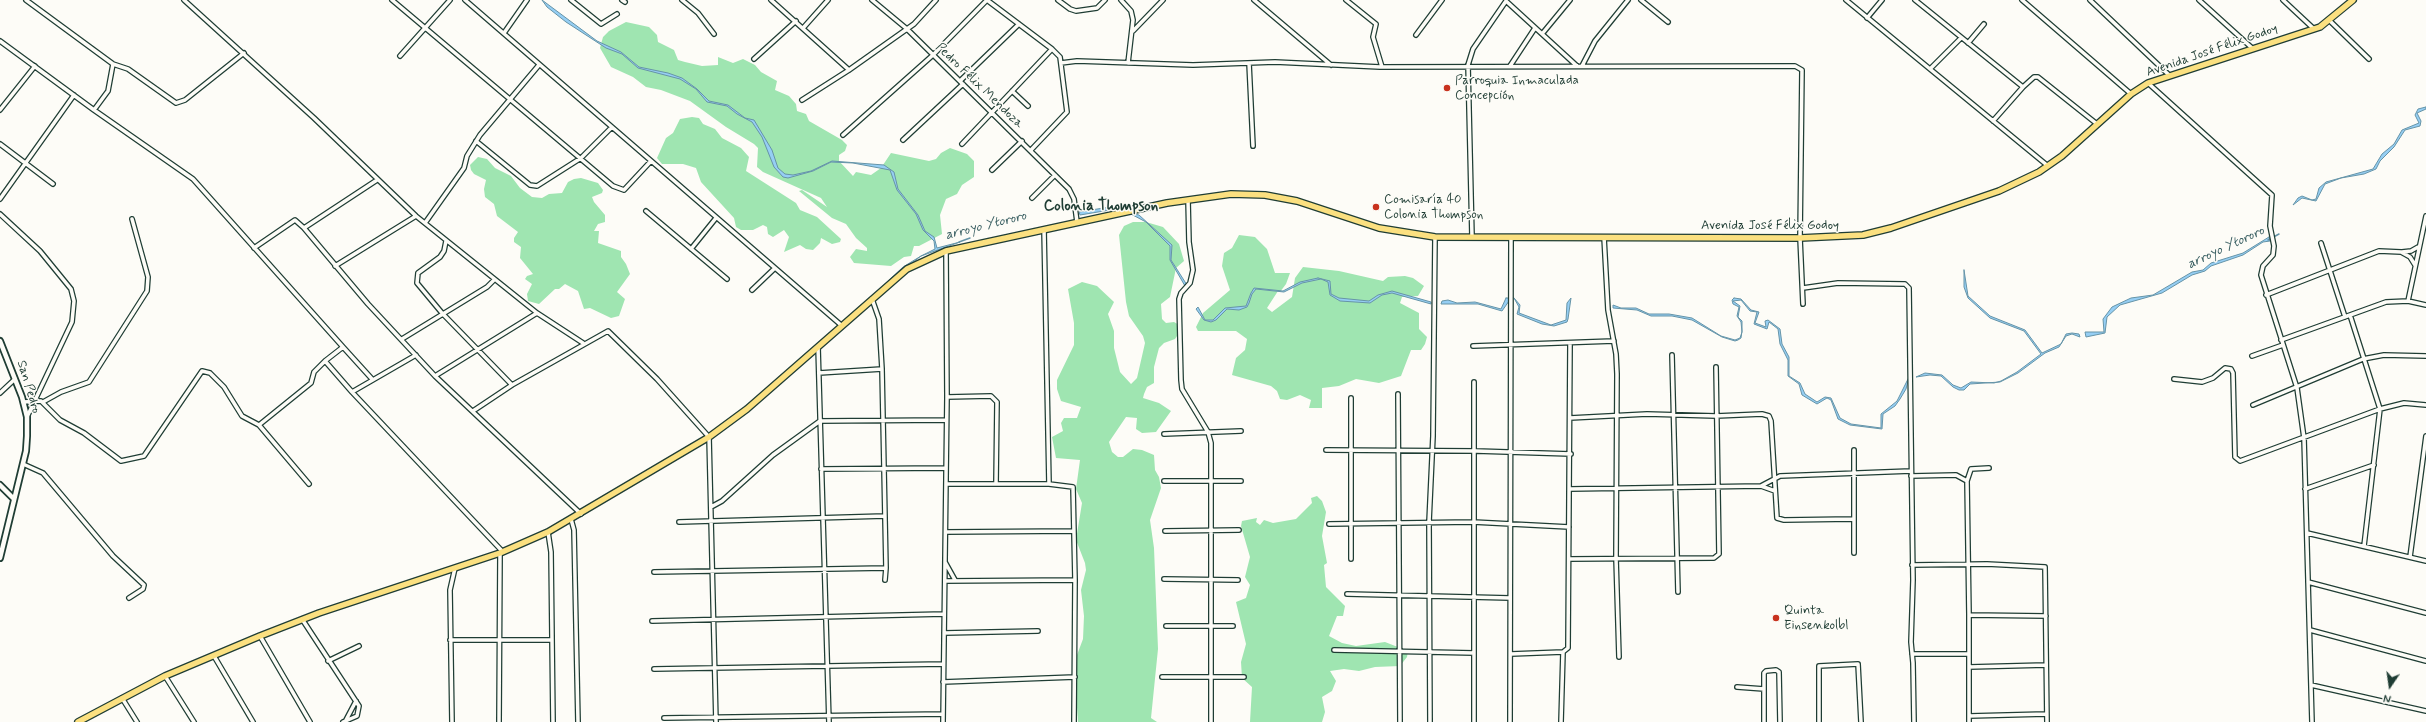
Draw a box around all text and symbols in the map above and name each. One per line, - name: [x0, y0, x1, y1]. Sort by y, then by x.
- street label: Avenida José Félix Godoy: [2144, 21, 2280, 81]
- street label: Pedro Félix Mendoza: [932, 40, 1026, 132]
- place label: Parroquia Inmaculada Concepción: [1455, 73, 1579, 104]
- marker: Parroquia Inmaculada Concepción: [1442, 83, 1452, 93]
- place label: Comisaría 40 Colonia Thompson: [1384, 192, 1483, 223]
- district label: Colonia Thompson: [1044, 198, 1158, 216]
- marker: Comisaría 40 Colonia Thompson: [1371, 202, 1381, 212]
- water label: arroyo Ytororo: [944, 208, 1028, 244]
- street label: Avenida José Félix Godoy: [1701, 218, 1839, 234]
- water label: arroyo Ytororo: [2185, 223, 2267, 273]
- street label: San Pedro: [13, 359, 43, 415]
- place label: Quinta Einsenkolbl: [1784, 603, 1848, 634]
- marker: Quinta Einsenkolbl: [1771, 613, 1781, 623]
- north arrow: [2370, 666, 2410, 706]
- text: N: [2382, 690, 2392, 705]

